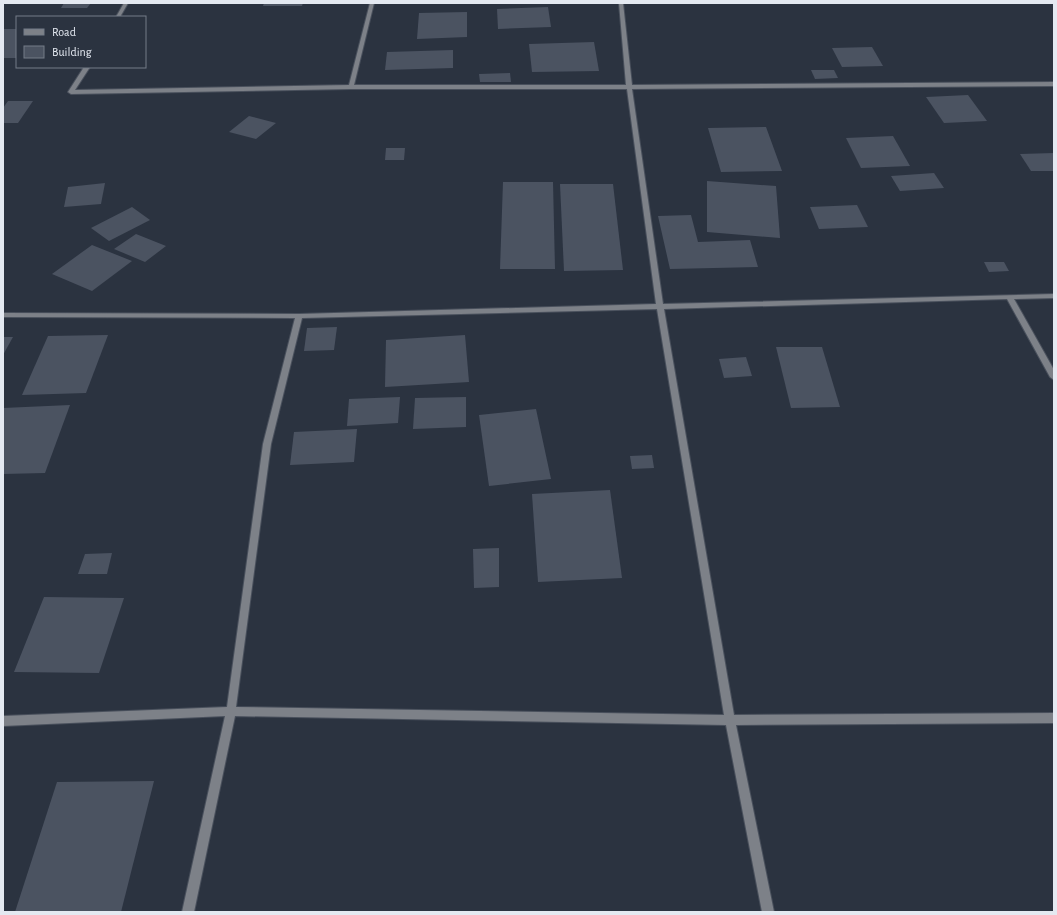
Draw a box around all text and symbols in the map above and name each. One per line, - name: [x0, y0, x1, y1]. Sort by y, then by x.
- legend: [16, 16, 146, 68]
- text: Road: [52, 26, 76, 38]
- text: Building: [52, 46, 92, 58]

